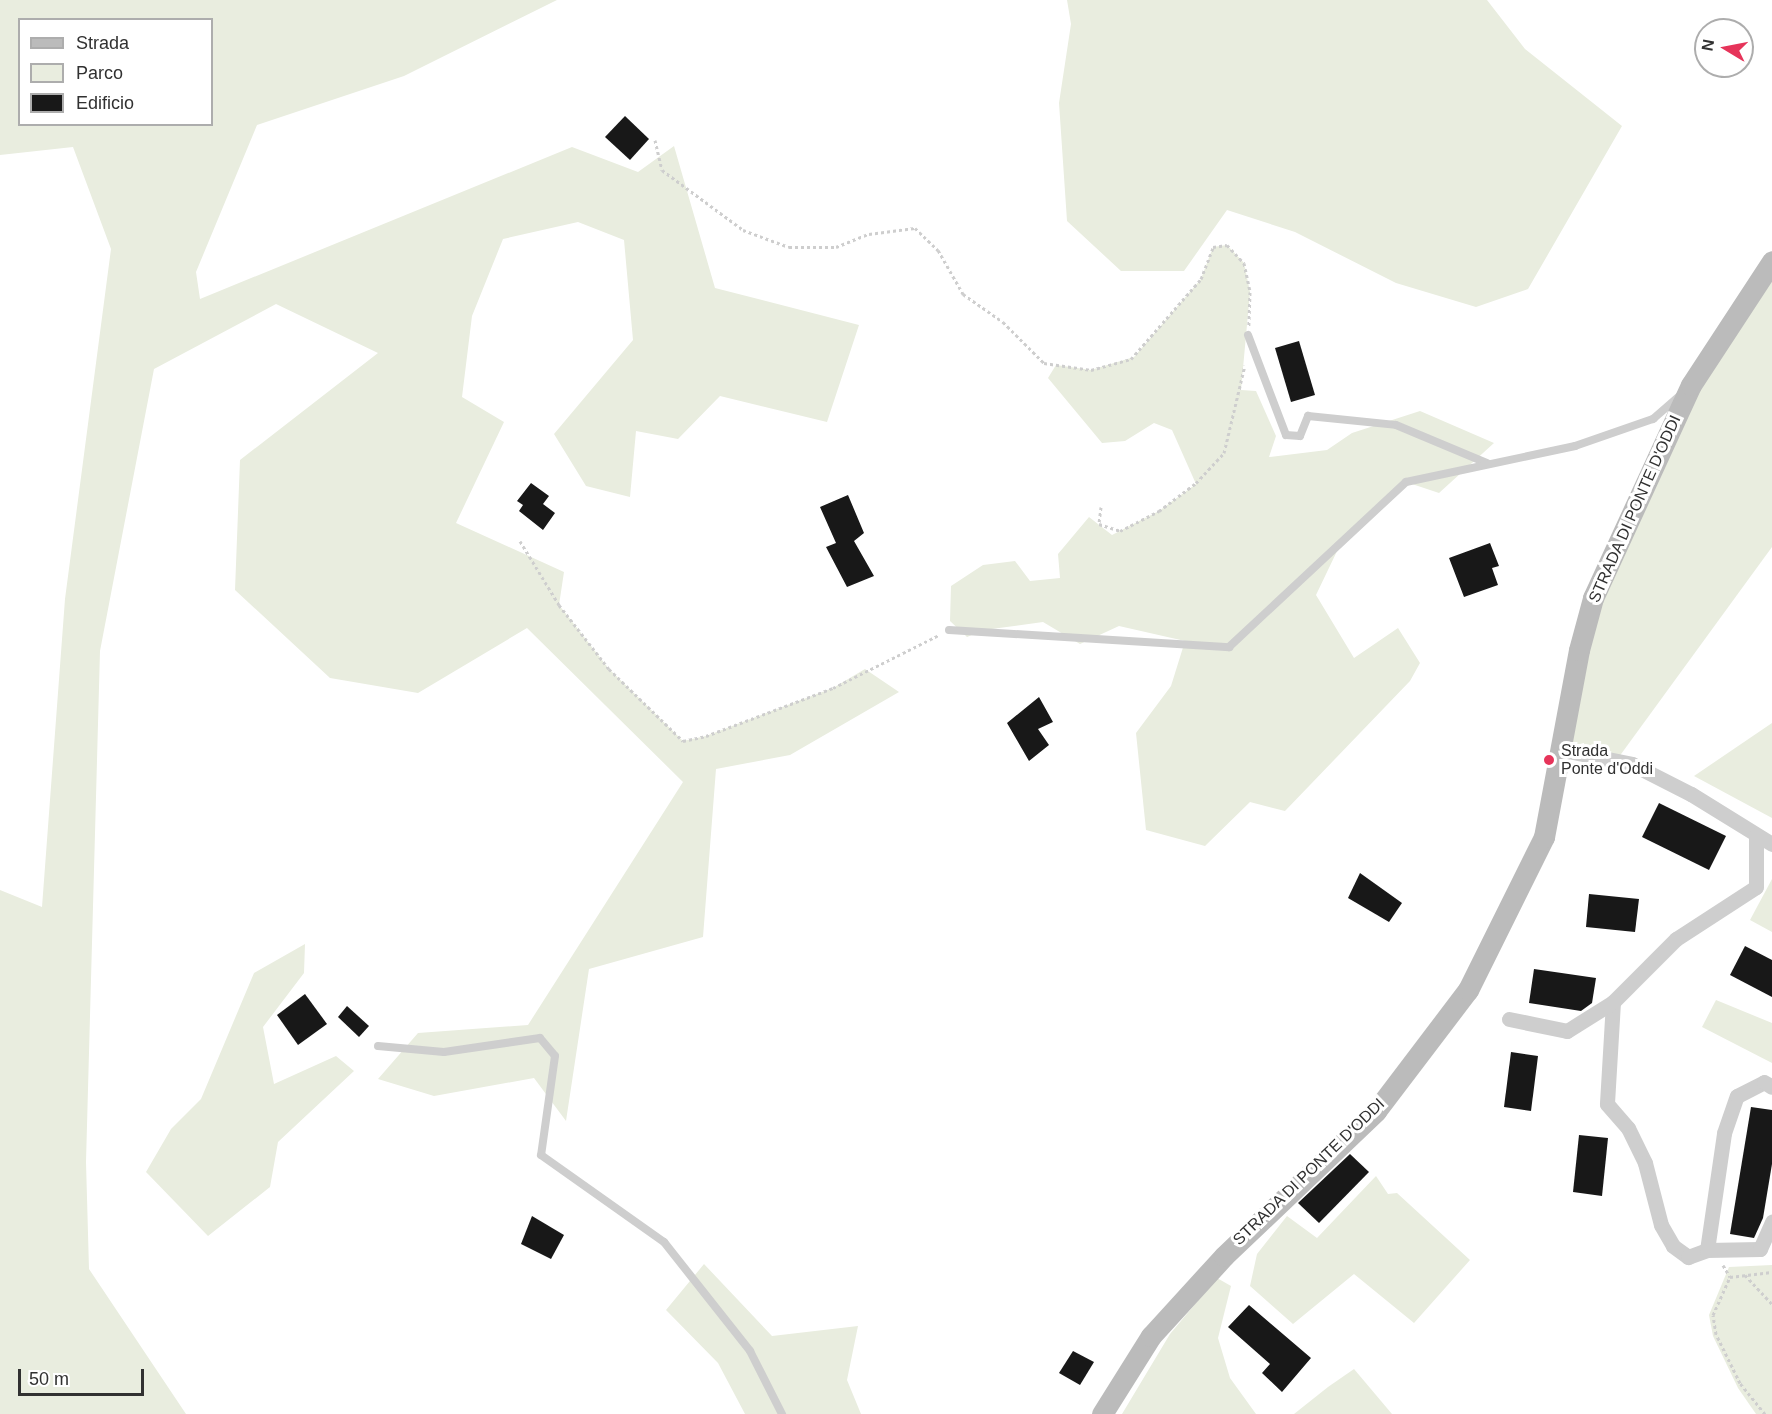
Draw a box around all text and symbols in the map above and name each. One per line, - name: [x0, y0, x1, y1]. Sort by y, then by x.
- legend: [18, 18, 213, 126]
- north arrow: [1694, 18, 1754, 78]
- text: Strada: [76, 33, 129, 53]
- text: N: [1698, 38, 1717, 52]
- text: Parco: [76, 63, 123, 83]
- text: Edificio: [76, 93, 134, 113]
- street label: STRADA DI PONTE D'ODDI: [1585, 412, 1685, 606]
- place label: Strada Ponte d'Oddi: [1561, 741, 1653, 779]
- marker: Strada Ponte d'Oddi: [1542, 753, 1556, 767]
- street label: STRADA DI PONTE D'ODDI: [1229, 1094, 1389, 1250]
- scale bar: [21, 1357, 147, 1395]
- text: 50 m: [29, 1369, 69, 1389]

